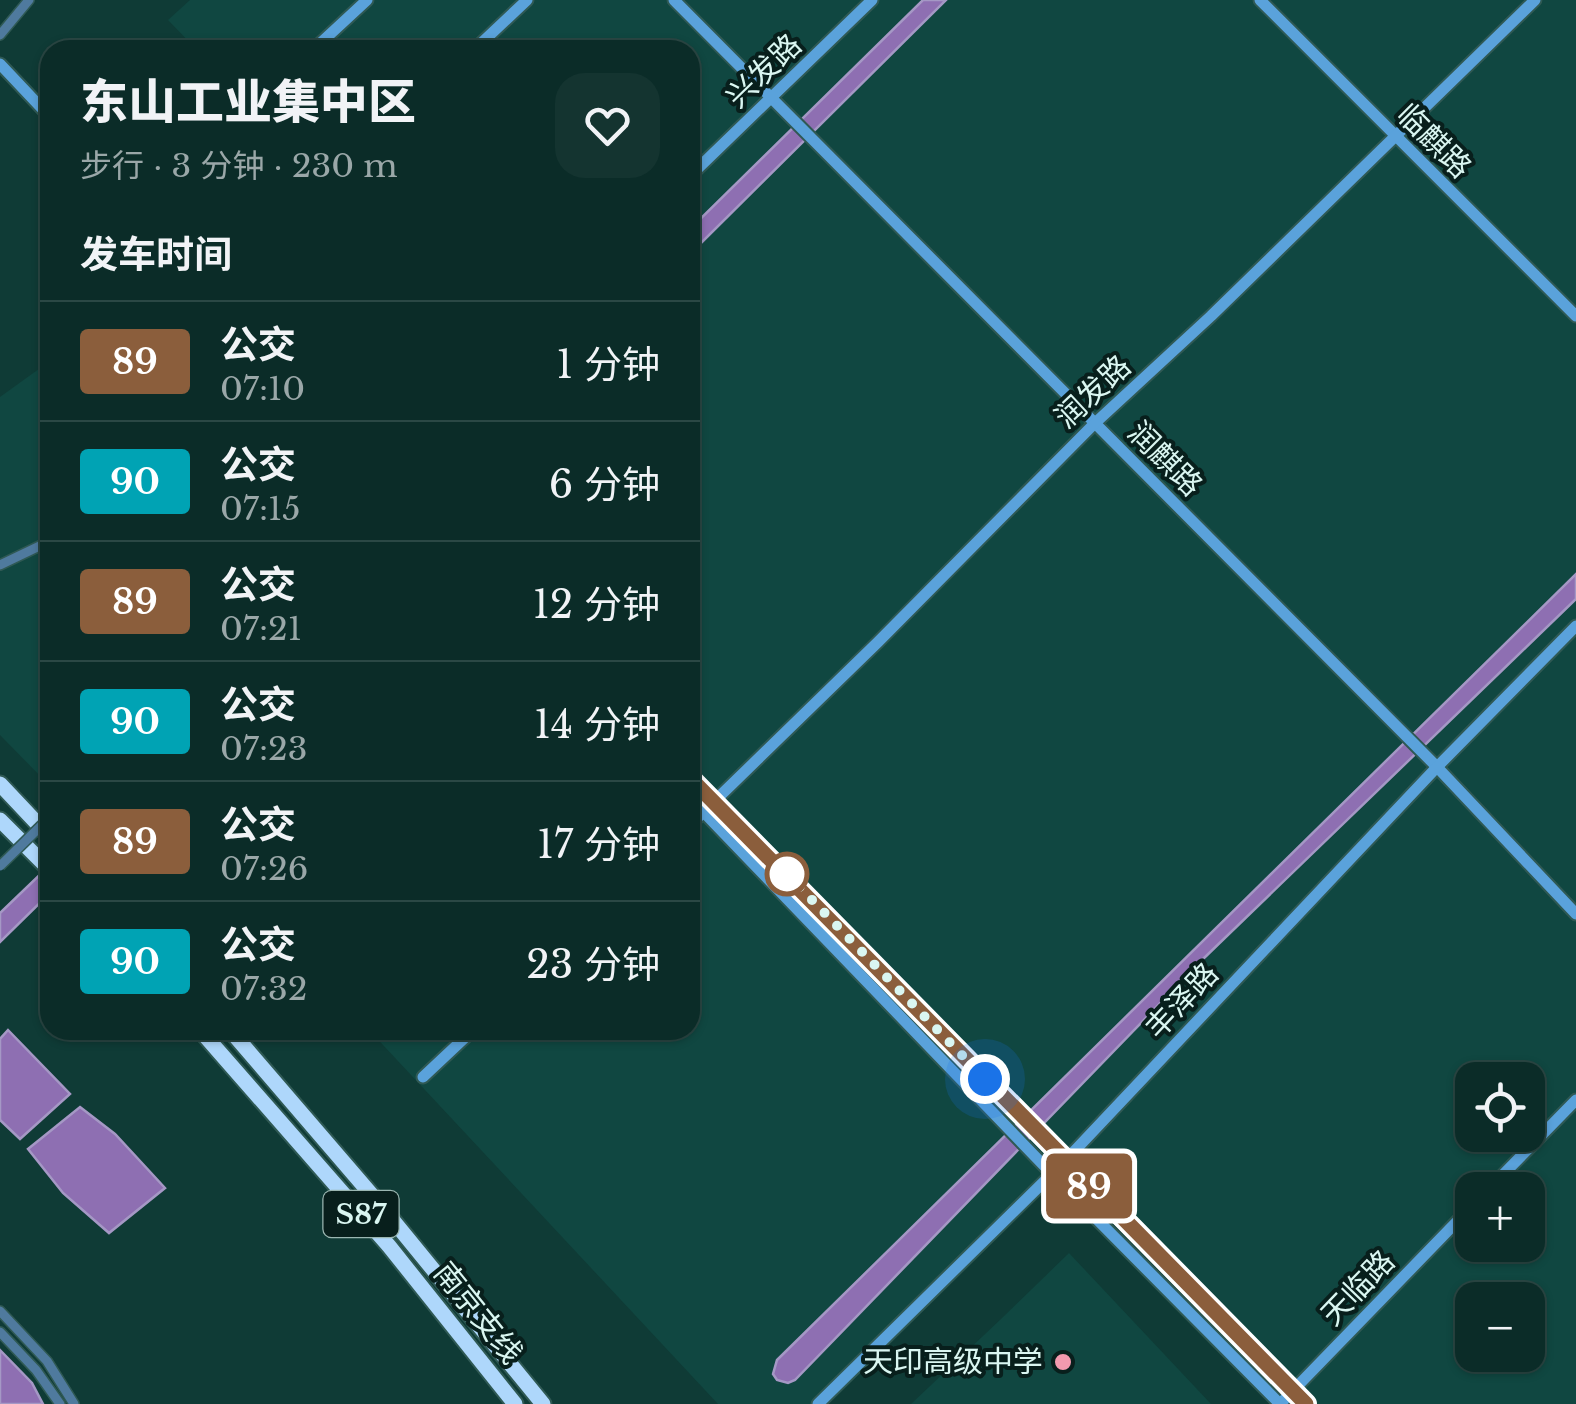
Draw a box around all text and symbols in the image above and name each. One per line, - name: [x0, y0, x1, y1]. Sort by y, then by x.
- street label: 兴发路: [718, 26, 809, 115]
- text: 东山工业集中区: [80, 72, 416, 132]
- button: heart: [555, 73, 660, 178]
- street label: 临麒路: [1389, 96, 1479, 186]
- text: 步行 · 3 分钟 · 230 m: [80, 146, 398, 186]
- text: 发车时间: [80, 231, 232, 278]
- text: 公交: [220, 321, 296, 368]
- text: 89: [112, 340, 158, 383]
- text: 1 分钟: [556, 341, 660, 388]
- street label: 润发路: [1047, 347, 1138, 436]
- text: 07:10: [220, 369, 305, 409]
- street label: 润麒路: [1120, 414, 1210, 504]
- text: 公交: [220, 441, 296, 488]
- text: 90: [110, 460, 160, 503]
- text: 6 分钟: [549, 461, 660, 508]
- text: 07:15: [220, 489, 300, 529]
- text: 公交: [220, 561, 296, 608]
- text: 89: [112, 580, 158, 623]
- text: 12 分钟: [533, 581, 660, 628]
- text: 07:21: [220, 609, 302, 649]
- text: 公交: [220, 681, 296, 728]
- text: 90: [110, 700, 160, 743]
- text: 14 分钟: [534, 701, 660, 748]
- text: 07:23: [220, 729, 307, 769]
- text: 公交: [220, 801, 296, 848]
- text: 89: [112, 820, 158, 863]
- text: 17 分钟: [537, 821, 660, 868]
- text: 07:26: [220, 849, 308, 889]
- unlabelled marker: [766, 853, 808, 895]
- text: 公交: [220, 921, 296, 968]
- text: 90: [110, 940, 160, 983]
- text: 23 分钟: [526, 941, 660, 988]
- street label: 丰泽路: [1137, 955, 1226, 1046]
- text: 07:32: [220, 969, 307, 1009]
- your location: [960, 1054, 1010, 1104]
- map controls: [1455, 1062, 1545, 1372]
- button: locate: [1455, 1062, 1545, 1152]
- line badge: 89: [1044, 1154, 1134, 1218]
- text: 89: [1066, 1165, 1112, 1208]
- button: +: [1455, 1172, 1545, 1262]
- road number: S87: [324, 1191, 398, 1237]
- street label: 天临路: [1313, 1242, 1402, 1333]
- street label: 南京支线: [426, 1254, 531, 1371]
- button: −: [1455, 1282, 1545, 1372]
- place label: 天印高级中学: [863, 1343, 1043, 1380]
- marker: 天印高级中学: [1052, 1351, 1074, 1373]

